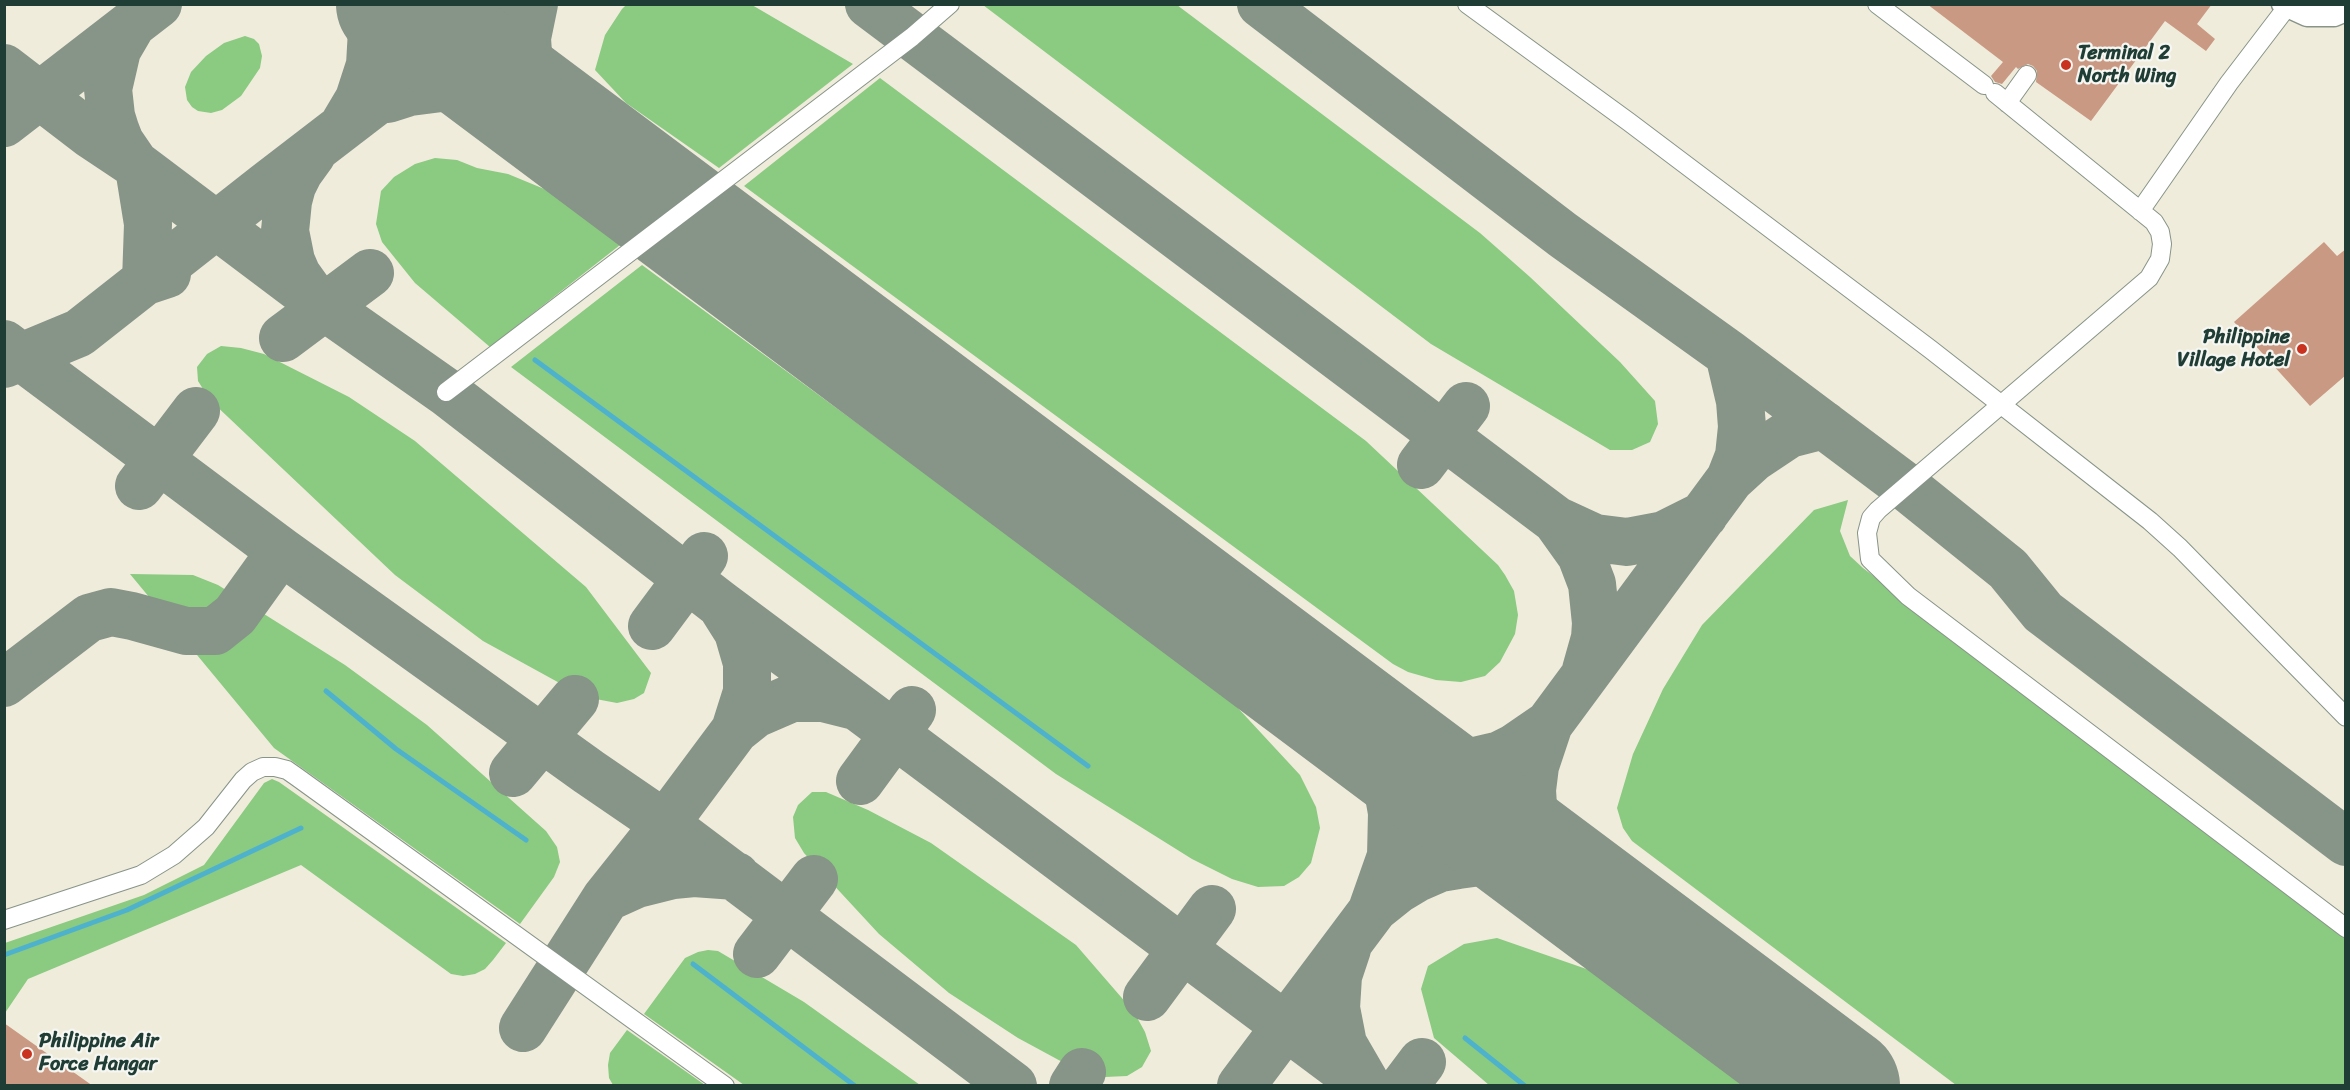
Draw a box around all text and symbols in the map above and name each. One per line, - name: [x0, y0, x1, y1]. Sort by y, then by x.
- place label: Terminal 2 North Wing: [2078, 42, 2176, 89]
- marker: Terminal 2 North Wing: [2059, 58, 2073, 72]
- place label: Philippine Village Hotel: [2177, 326, 2290, 373]
- marker: Philippine Village Hotel: [2295, 342, 2309, 356]
- place label: Philippine Air Force Hangar: [39, 1030, 158, 1077]
- marker: Philippine Air Force Hangar: [20, 1047, 34, 1061]

